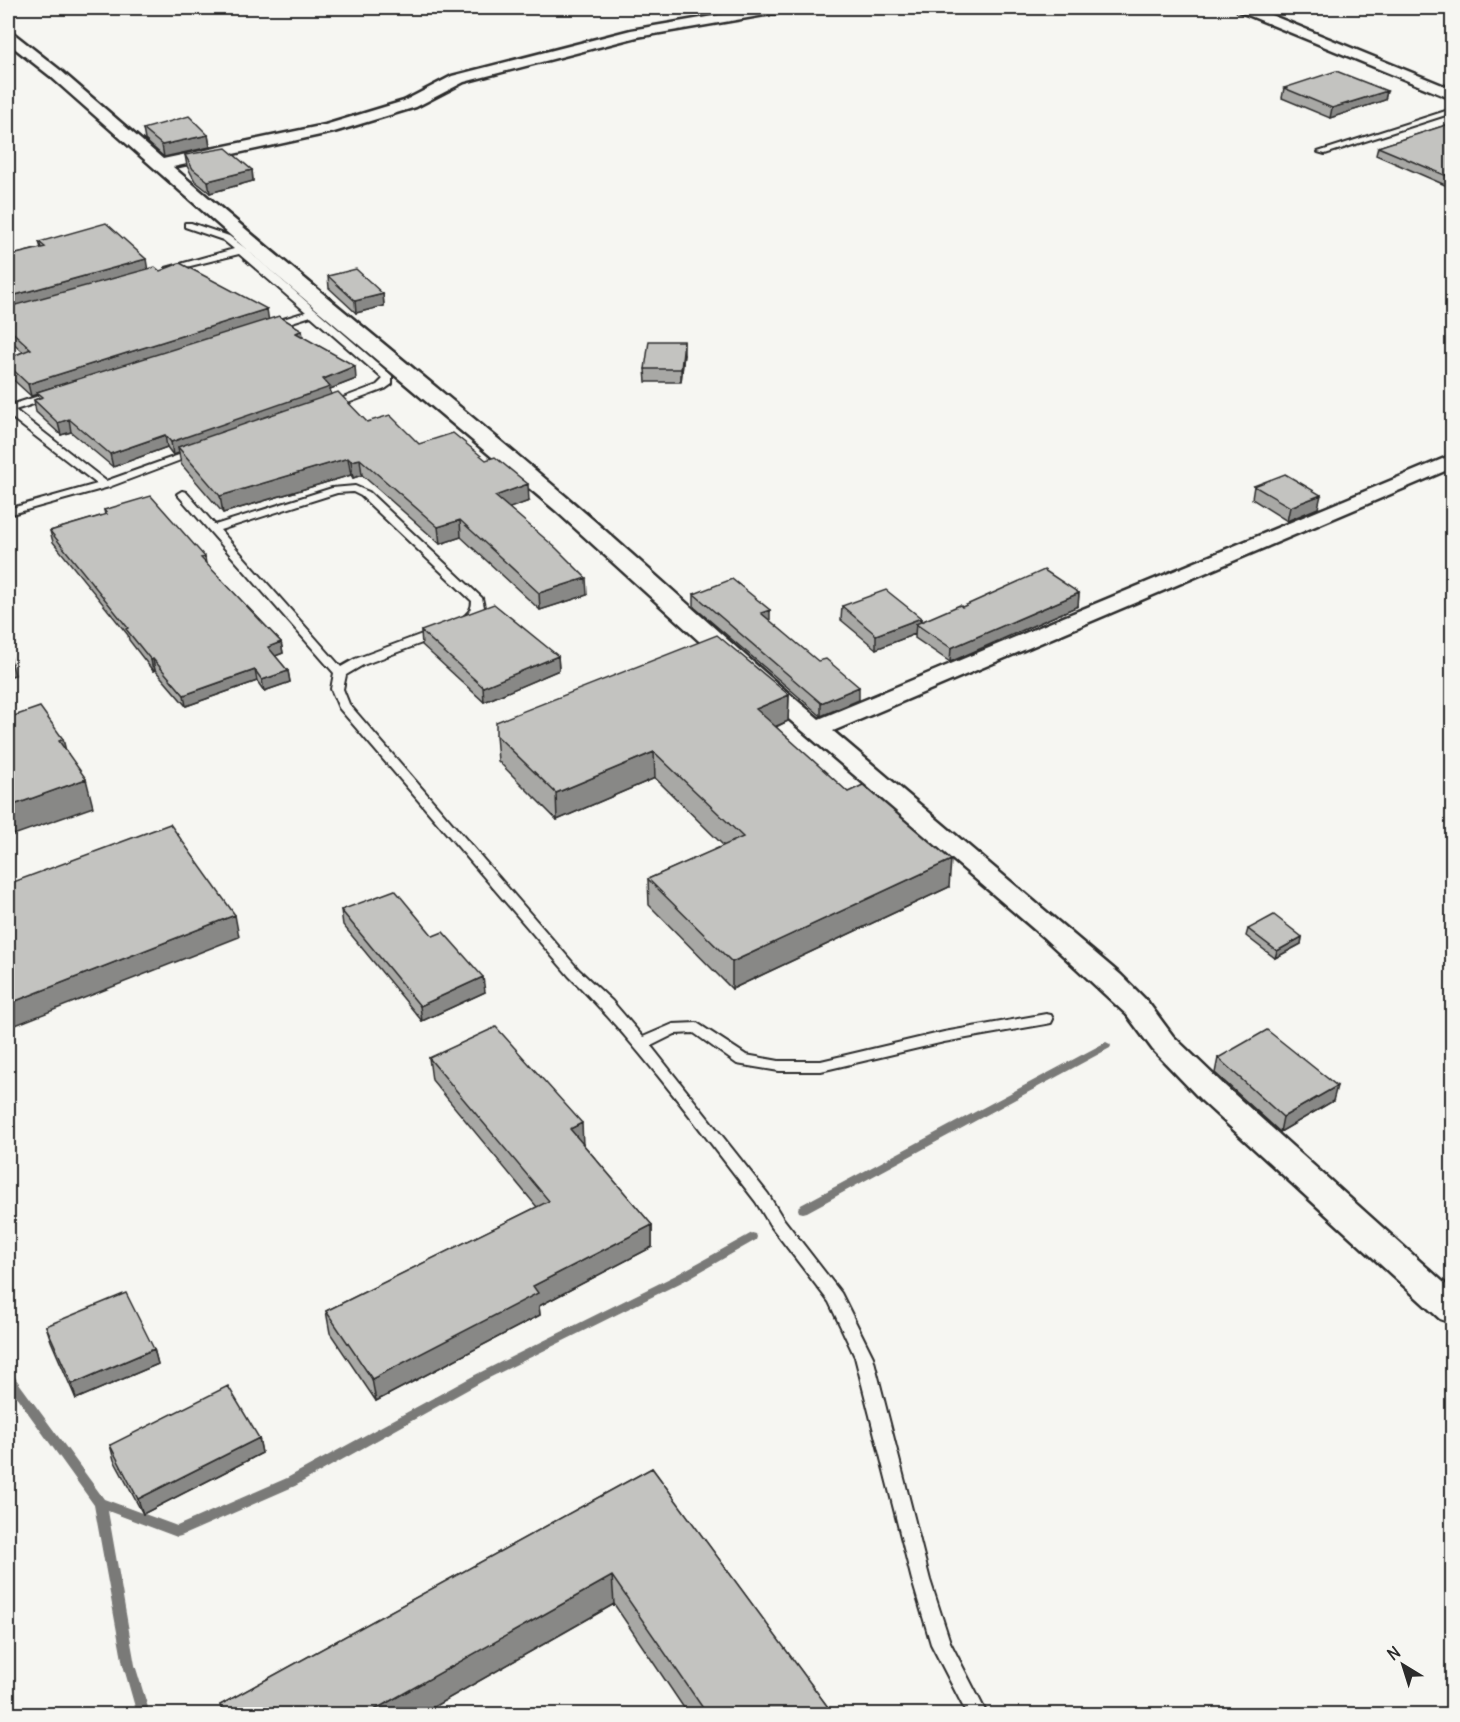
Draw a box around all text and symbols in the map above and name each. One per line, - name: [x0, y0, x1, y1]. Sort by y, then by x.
- north arrow: [1373, 1635, 1433, 1695]
- text: N: [1383, 1642, 1404, 1664]

